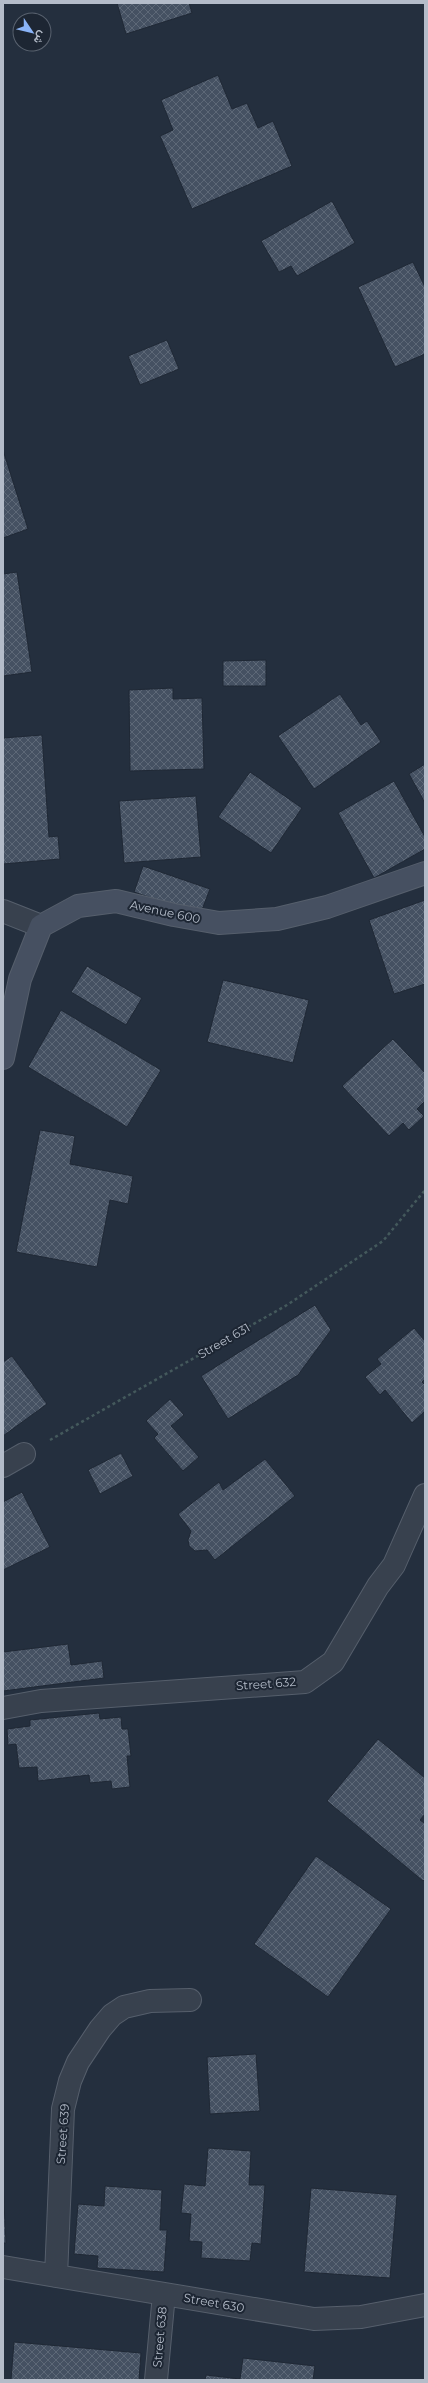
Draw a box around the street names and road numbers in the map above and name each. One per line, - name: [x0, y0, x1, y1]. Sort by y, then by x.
- street label: Avenue 600: [129, 897, 202, 926]
- street label: Street 631: [195, 1320, 253, 1362]
- street label: Street 632: [235, 1674, 297, 1693]
- street label: Street 639: [53, 2103, 72, 2165]
- street label: Street 630: [183, 2290, 246, 2315]
- street label: Street 638: [149, 2305, 170, 2368]

